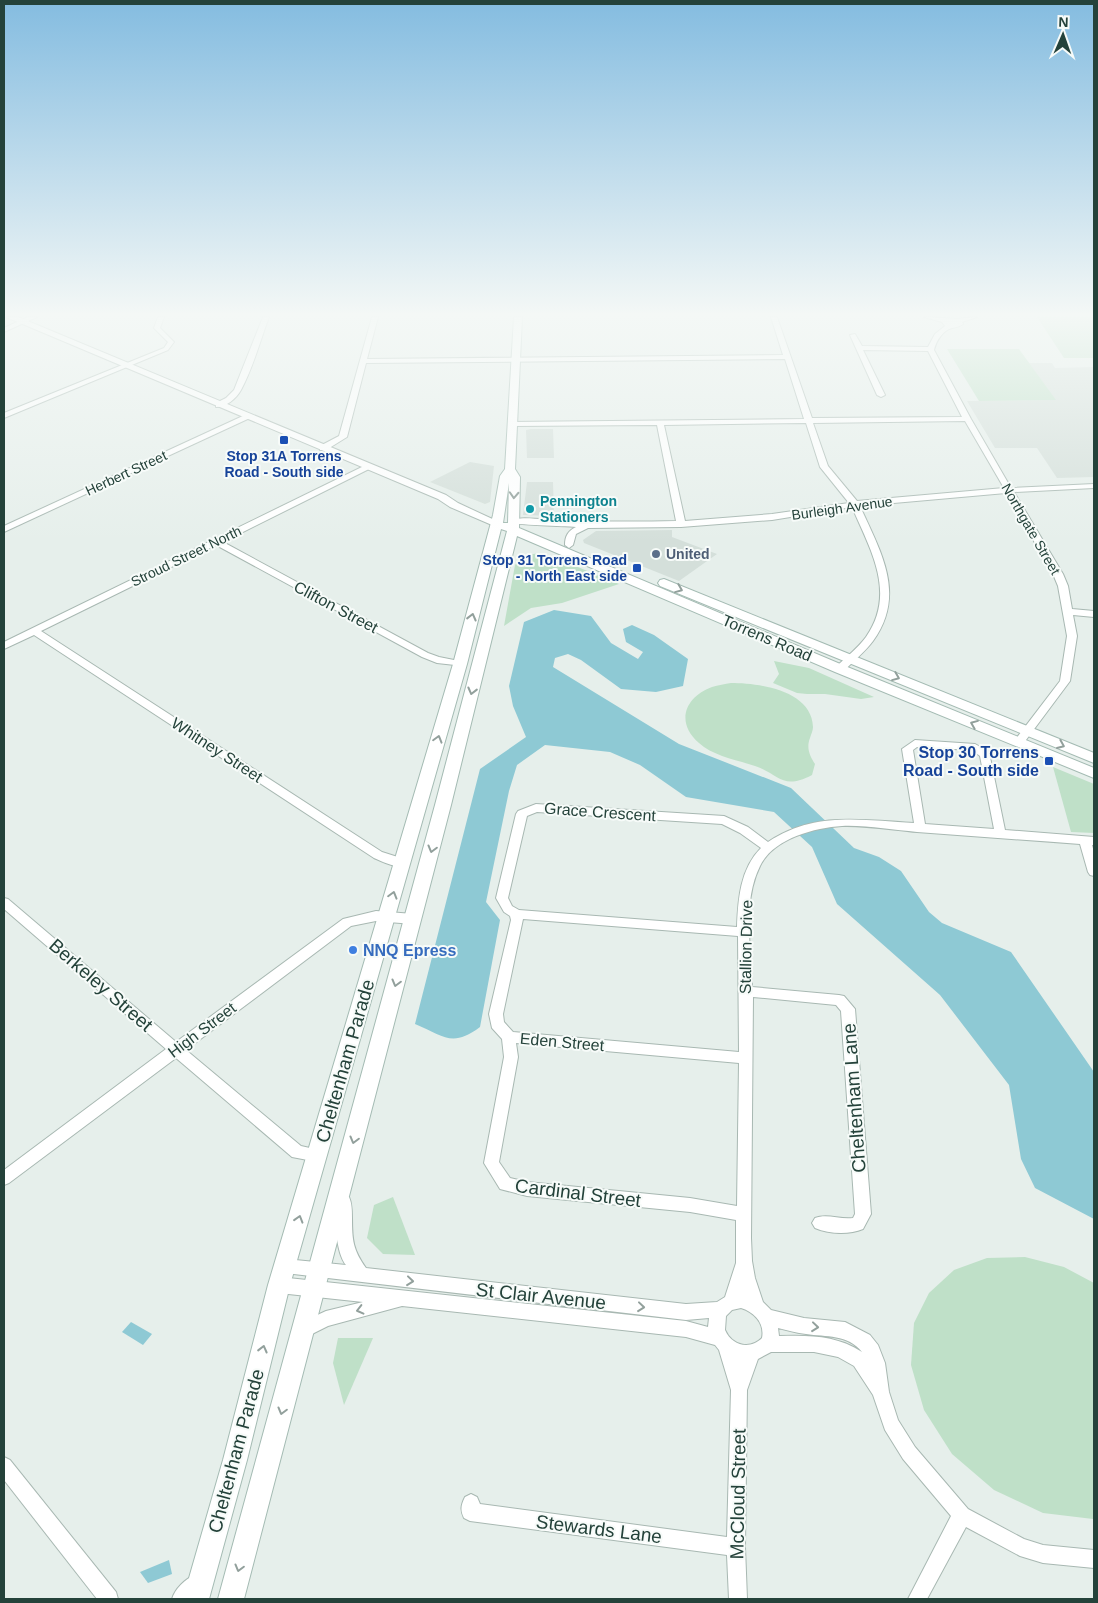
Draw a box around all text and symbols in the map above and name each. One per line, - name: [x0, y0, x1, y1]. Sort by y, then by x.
- north arrow: [1038, 10, 1088, 60]
- text: N: [1058, 14, 1069, 30]
- marker: Stop 31A Torrens Road - South side: [278, 434, 290, 446]
- street label: Herbert Street: [83, 447, 169, 499]
- place label: Stop 31A Torrens Road - South side: [225, 448, 344, 480]
- street label: Northgate Street: [998, 481, 1064, 578]
- one-way arrow: [508, 491, 519, 499]
- place label: Pennington Stationers: [540, 493, 617, 525]
- street label: Burleigh Avenue: [791, 493, 894, 523]
- marker: Pennington Stationers: [524, 503, 536, 515]
- street label: Stroud Street North: [128, 522, 244, 590]
- place label: United: [666, 546, 710, 562]
- marker: United: [650, 548, 662, 560]
- place label: Stop 31 Torrens Road - North East side: [483, 552, 627, 584]
- marker: Stop 31 Torrens Road - North East side: [631, 562, 643, 574]
- street label: Clifton Street: [291, 578, 381, 636]
- one-way arrow: [675, 584, 683, 594]
- street label: Torrens Road: [719, 611, 815, 665]
- one-way arrow: [466, 613, 477, 622]
- one-way arrow: [891, 670, 900, 681]
- one-way arrow: [467, 687, 478, 696]
- street label: Whitney Street: [168, 714, 266, 786]
- one-way arrow: [970, 719, 979, 730]
- one-way arrow: [433, 735, 443, 743]
- one-way arrow: [1056, 738, 1065, 749]
- place label: Stop 30 Torrens Road - South side: [903, 744, 1039, 779]
- marker: Stop 30 Torrens Road - South side: [1043, 755, 1055, 767]
- street label: Grace Crescent: [544, 800, 657, 824]
- one-way arrow: [427, 844, 437, 852]
- one-way arrow: [388, 891, 398, 900]
- street label: Stallion Drive: [737, 900, 755, 994]
- street label: Berkeley Street: [45, 934, 157, 1036]
- place label: NNQ Epress: [363, 942, 456, 959]
- marker: NNQ Epress: [347, 944, 359, 956]
- street label: Cheltenham Parade: [312, 977, 378, 1145]
- one-way arrow: [391, 978, 402, 987]
- street label: High Street: [165, 999, 240, 1061]
- street label: Cheltenham Lane: [838, 1022, 870, 1174]
- street label: Eden Street: [519, 1030, 605, 1054]
- one-way arrow: [349, 1135, 360, 1144]
- street label: Cardinal Street: [514, 1175, 643, 1211]
- one-way arrow: [294, 1215, 304, 1224]
- one-way arrow: [406, 1275, 414, 1286]
- street label: St Clair Avenue: [475, 1279, 607, 1313]
- one-way arrow: [637, 1301, 645, 1312]
- one-way arrow: [355, 1304, 364, 1315]
- one-way arrow: [811, 1321, 819, 1332]
- one-way arrow: [257, 1345, 268, 1354]
- street label: Cheltenham Parade: [204, 1367, 268, 1535]
- one-way arrow: [277, 1407, 288, 1416]
- street label: McCloud Street: [726, 1428, 750, 1560]
- street label: Stewards Lane: [535, 1511, 663, 1547]
- one-way arrow: [235, 1563, 245, 1572]

